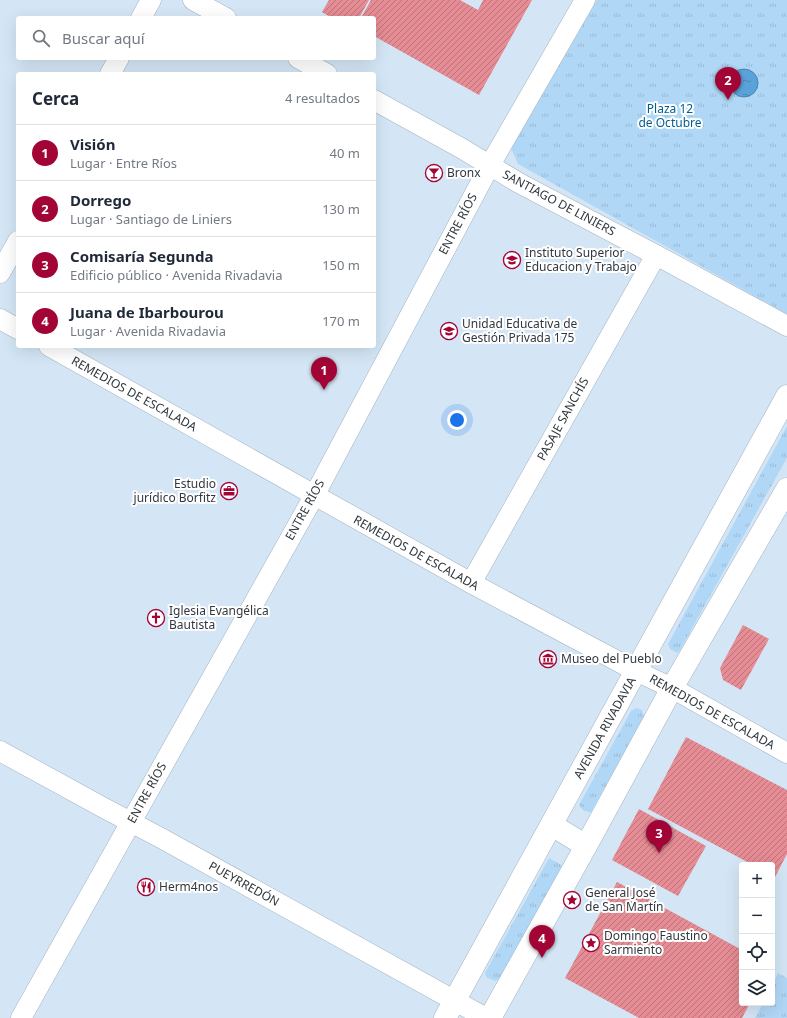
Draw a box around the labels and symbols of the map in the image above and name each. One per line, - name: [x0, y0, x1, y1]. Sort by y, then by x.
- pin: 2: [715, 67, 741, 100]
- park label: Plaza 12 de Octubre: [638, 100, 702, 131]
- bar icon: Bronx: [424, 163, 444, 183]
- place label: Bronx: [447, 164, 481, 181]
- street label: SANTIAGO DE LINIERS: [500, 166, 619, 240]
- street label: ENTRE RÍOS: [434, 190, 481, 257]
- place label: Instituto Superior Educacion y Trabajo: [525, 244, 637, 275]
- school or university icon: Instituto Superior Educacion y Trabajo: [502, 250, 522, 270]
- place label: Unidad Educativa de Gestión Privada 175: [462, 315, 578, 346]
- school or university icon: Unidad Educativa de Gestión Privada 175: [439, 321, 459, 341]
- street label: REMEDIOS DE ESCALADA: [69, 352, 200, 435]
- pin: 1: [311, 357, 337, 390]
- street label: PASAJE SANCHÍS: [533, 374, 593, 463]
- your location: [447, 410, 467, 430]
- place label: Estudio jurídico Borfitz: [133, 475, 216, 506]
- street label: ENTRE RÍOS: [281, 476, 328, 543]
- office icon: Estudio jurídico Borfitz: [219, 481, 239, 501]
- street label: REMEDIOS DE ESCALADA: [351, 511, 482, 594]
- place label: Iglesia Evangélica Bautista: [169, 602, 269, 633]
- church icon: Iglesia Evangélica Bautista: [146, 608, 166, 628]
- museum icon: Museo del Pueblo: [538, 649, 558, 669]
- place label: Museo del Pueblo: [561, 650, 662, 667]
- street label: REMEDIOS DE ESCALADA: [647, 670, 778, 753]
- street label: AVENIDA RIVADAVIA: [569, 673, 640, 782]
- street label: ENTRE RÍOS: [123, 759, 170, 826]
- pin: 3: [646, 820, 672, 853]
- street label: PUEYRREDÓN: [206, 857, 283, 910]
- restaurant icon: Herm4nos: [136, 877, 156, 897]
- place label: Herm4nos: [159, 878, 218, 895]
- place label: General José de San Martín: [585, 884, 664, 915]
- place icon: General José de San Martín: [562, 890, 582, 910]
- pin: 4: [529, 925, 555, 958]
- place label: Domingo Faustino Sarmiento: [604, 927, 708, 958]
- place icon: Domingo Faustino Sarmiento: [581, 933, 601, 953]

